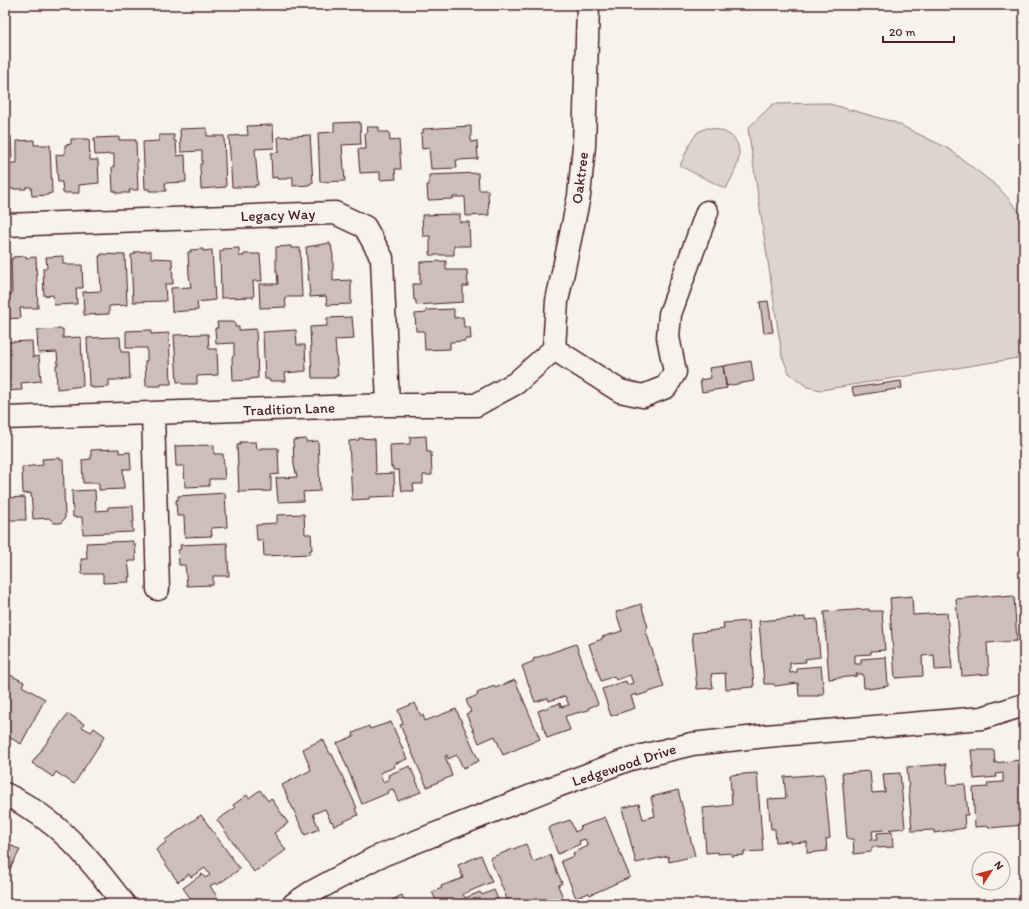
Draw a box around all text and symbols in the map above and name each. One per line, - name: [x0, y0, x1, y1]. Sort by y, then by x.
- scale bar: [883, 18, 954, 44]
- text: 20 m: [889, 25, 916, 39]
- street label: Oaktree: [568, 151, 592, 205]
- street label: Legacy Way: [240, 205, 316, 225]
- street label: Tradition Lane: [243, 398, 335, 420]
- street label: Ledgewood Drive: [570, 740, 678, 790]
- north arrow: [971, 851, 1011, 891]
- text: N: [991, 859, 1006, 872]

